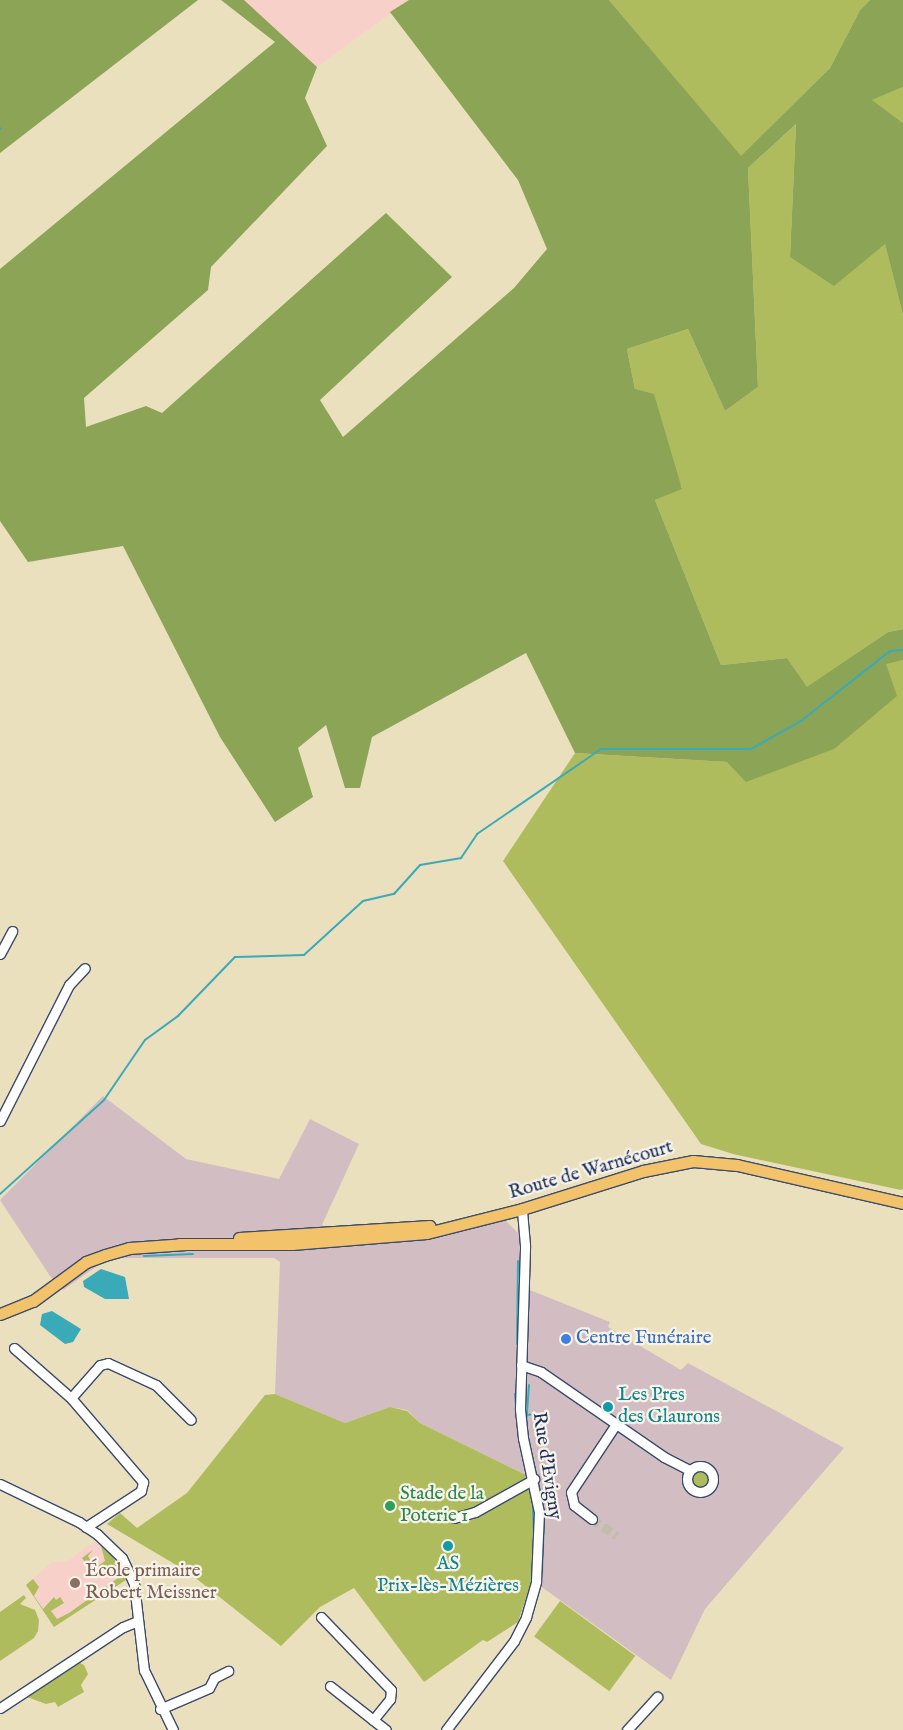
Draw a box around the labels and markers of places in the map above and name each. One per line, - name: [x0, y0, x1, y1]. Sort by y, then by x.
- place label: Centre Funéraire: [576, 1328, 711, 1350]
- marker: Centre Funéraire: [560, 1333, 572, 1345]
- place label: Les Pres des Glaurons: [618, 1385, 720, 1429]
- marker: Les Pres des Glaurons: [602, 1401, 614, 1413]
- place label: Stade de la Poterie 1: [400, 1484, 484, 1528]
- marker: Stade de la Poterie 1: [384, 1500, 396, 1512]
- marker: AS Prix-lès-Mézières: [442, 1540, 454, 1552]
- place label: AS Prix-lès-Mézières: [377, 1554, 519, 1598]
- place label: École primaire Robert Meissner: [85, 1561, 217, 1605]
- marker: École primaire Robert Meissner: [69, 1577, 81, 1589]

